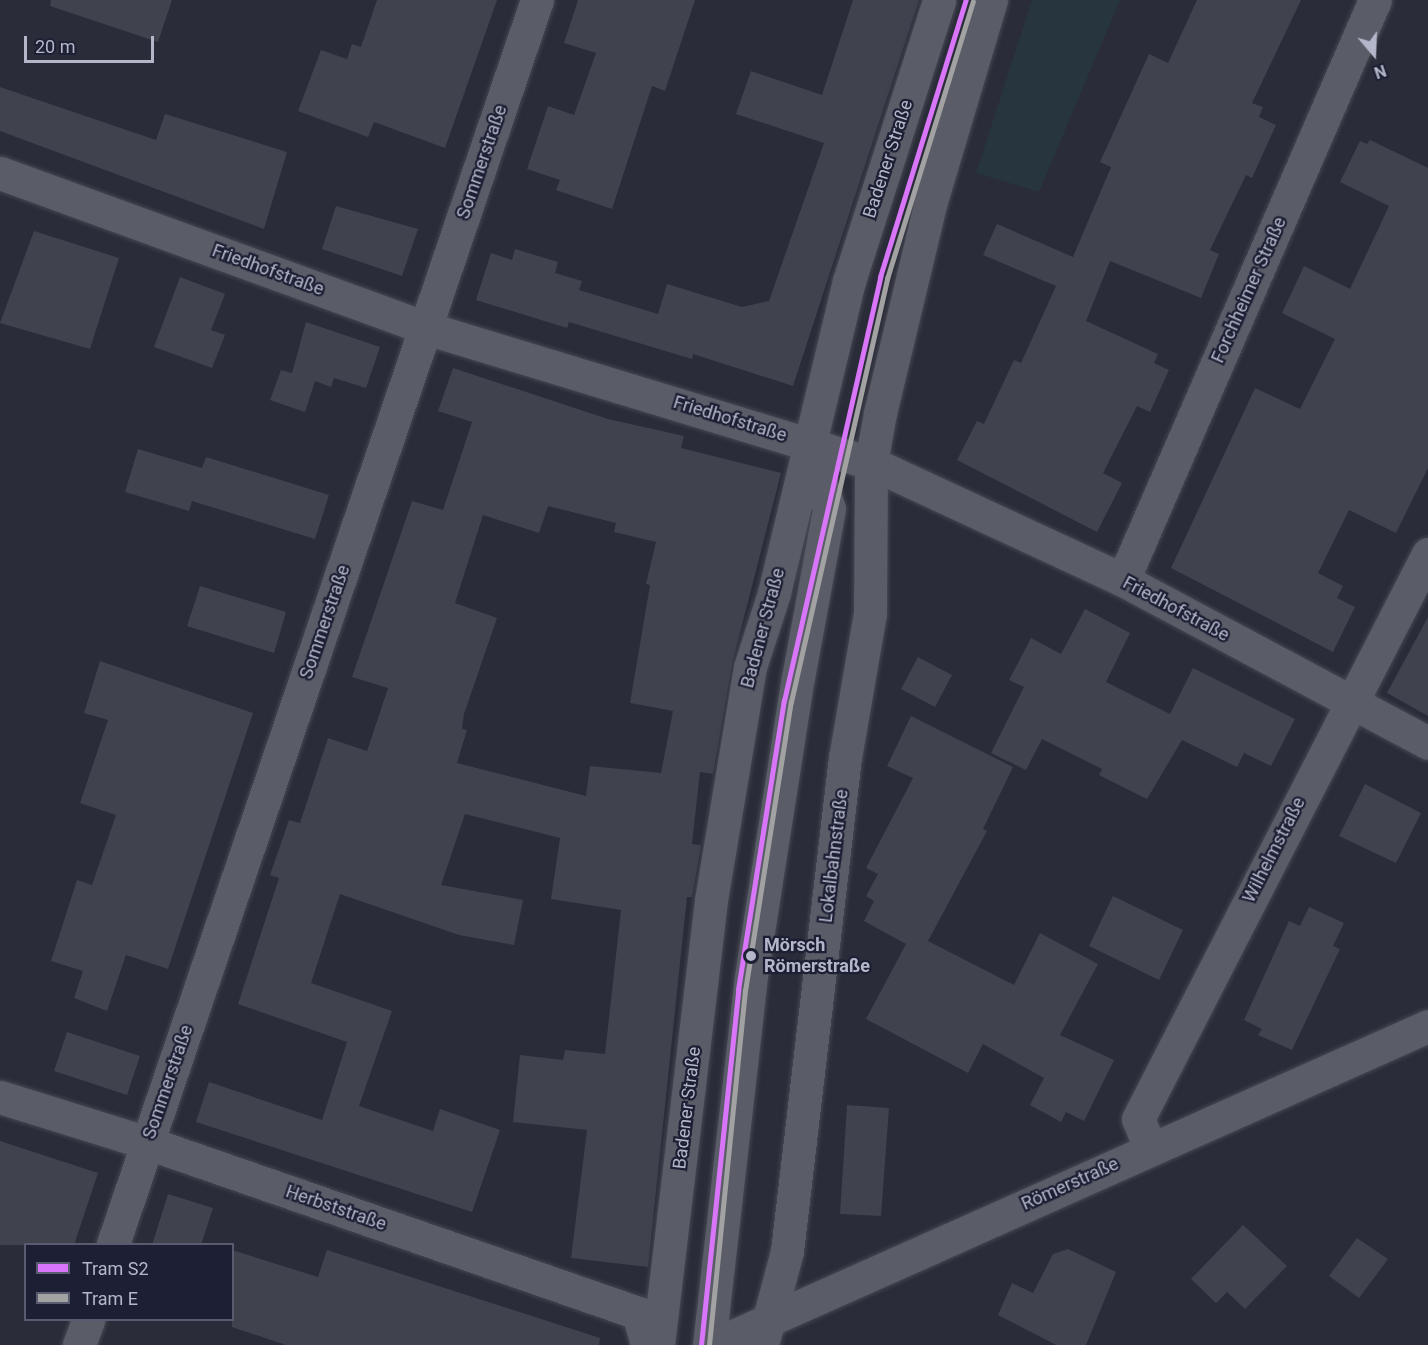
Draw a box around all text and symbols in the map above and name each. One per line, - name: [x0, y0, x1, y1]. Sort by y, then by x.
- scale bar: [27, 24, 158, 62]
- north arrow: [1344, 24, 1404, 84]
- text: 20 m: [35, 36, 75, 57]
- text: N: [1372, 61, 1388, 82]
- street label: Badener Straße: [859, 97, 917, 221]
- street label: Sommerstraße: [452, 102, 512, 222]
- street label: Forchheimer Straße: [1207, 214, 1291, 366]
- street label: Friedhofstraße: [209, 240, 327, 300]
- street label: Friedhofstraße: [671, 392, 789, 446]
- street label: Sommerstraße: [295, 562, 355, 682]
- street label: Badener Straße: [737, 566, 789, 690]
- street label: Friedhofstraße: [1119, 572, 1233, 646]
- street label: Lokalbahnstraße: [815, 788, 853, 924]
- street label: Wilhelmstraße: [1238, 794, 1310, 906]
- place label: Mörsch Römerstraße: [764, 935, 870, 978]
- marker: Mörsch Römerstraße: [742, 947, 760, 965]
- street label: Sommerstraße: [138, 1022, 198, 1142]
- street label: Badener Straße: [669, 1046, 705, 1170]
- street label: Römerstraße: [1018, 1153, 1122, 1215]
- street label: Herbststraße: [283, 1181, 389, 1235]
- legend: [24, 1243, 234, 1321]
- text: Tram S2: [82, 1258, 149, 1279]
- text: Tram E: [82, 1288, 138, 1309]

